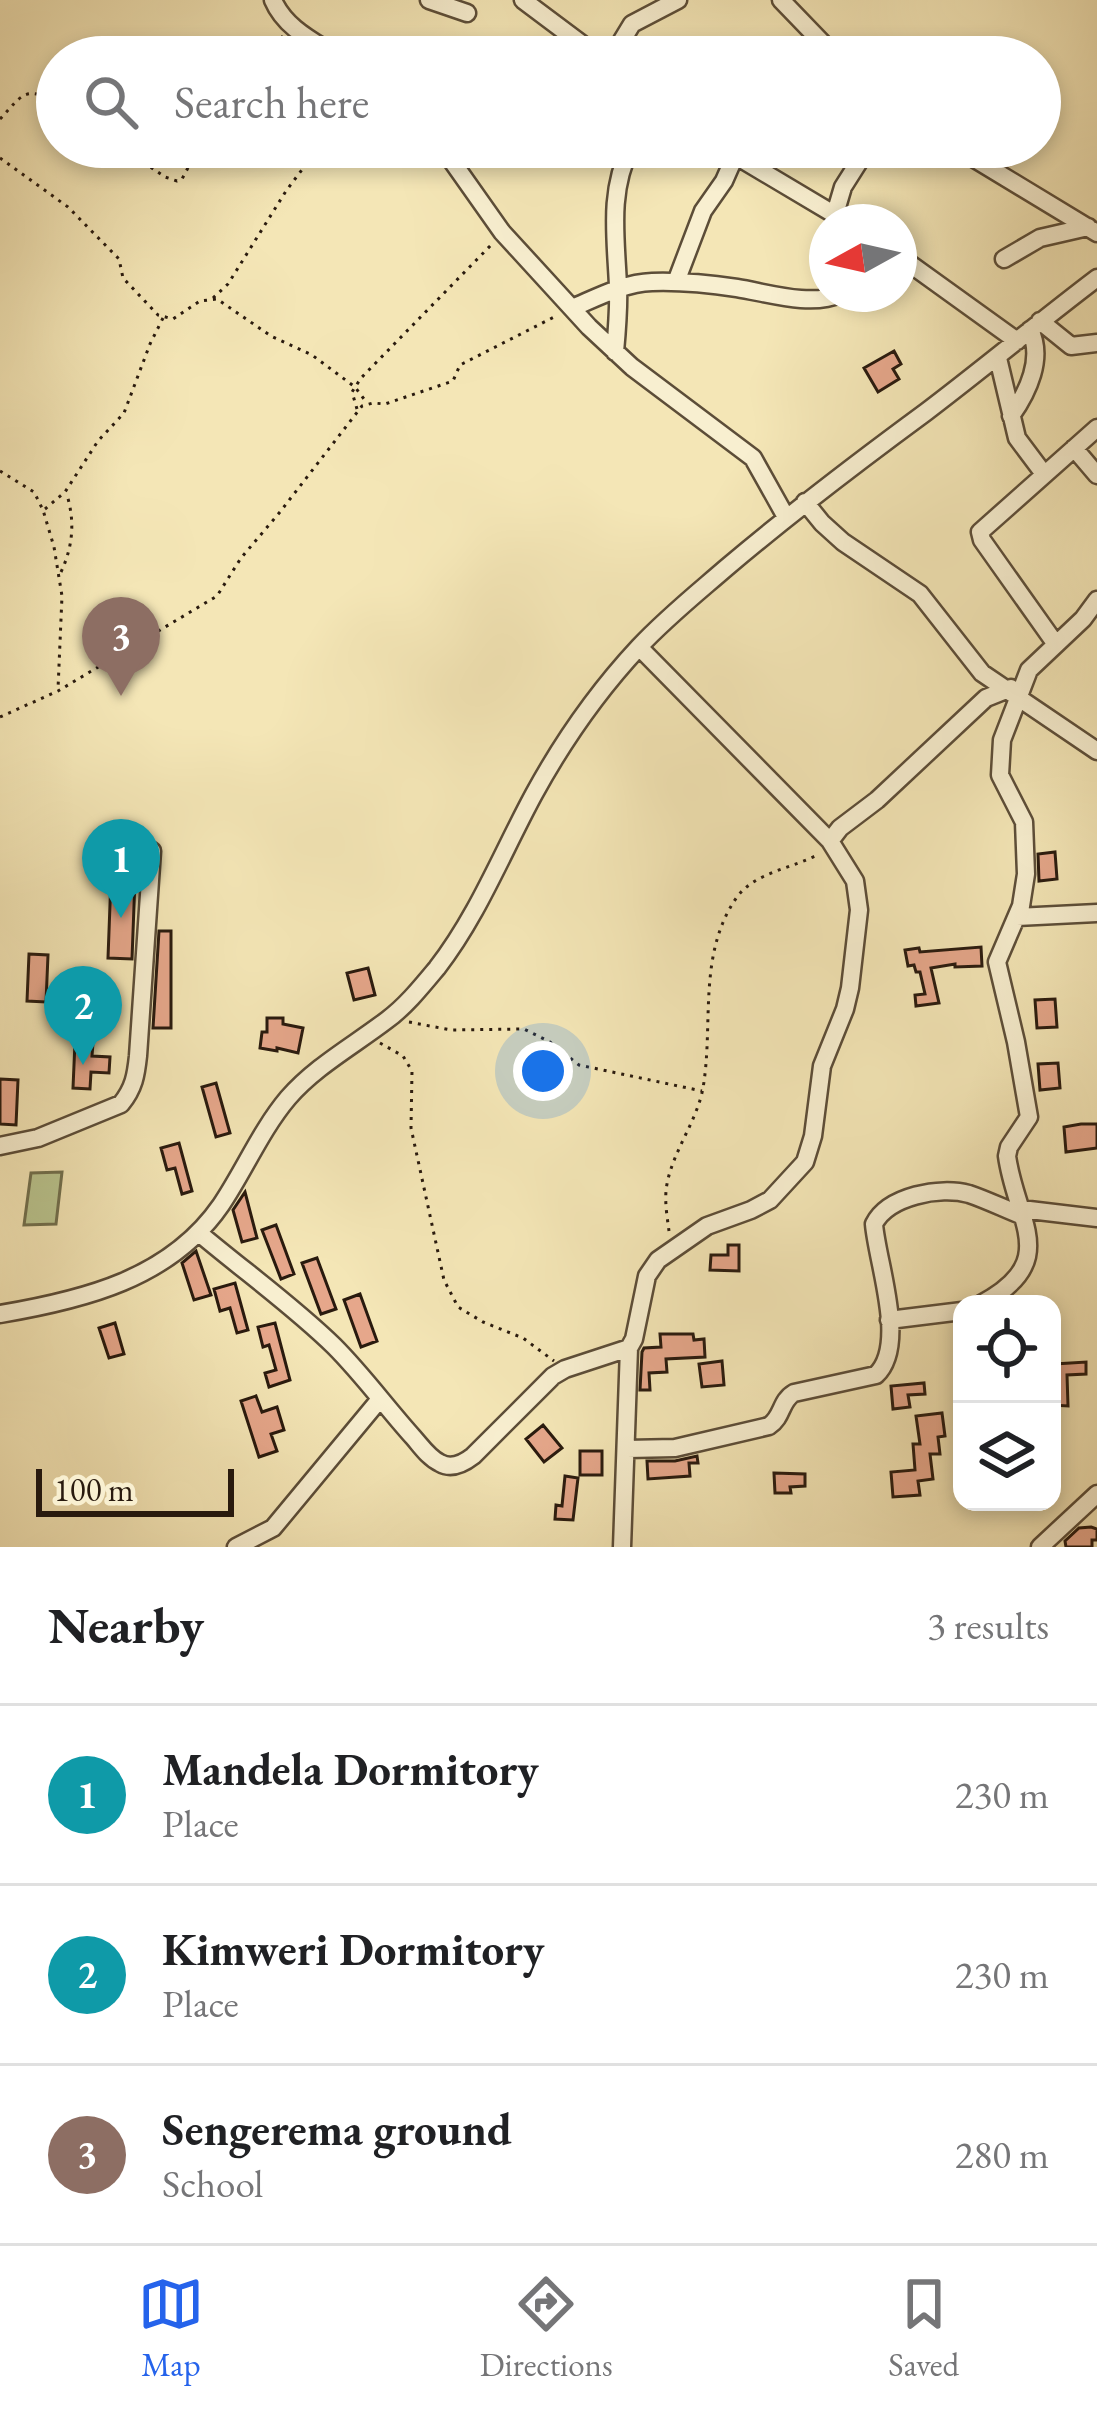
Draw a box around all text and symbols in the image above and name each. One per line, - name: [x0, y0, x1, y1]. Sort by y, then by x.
- search box: [36, 36, 1061, 168]
- icon: search: [78, 69, 144, 135]
- text: Search here: [174, 73, 369, 131]
- north arrow: [809, 204, 917, 312]
- pin: 3: [82, 597, 160, 696]
- pin: 1: [82, 819, 160, 918]
- pin: 2: [44, 966, 122, 1065]
- your location: [513, 1041, 573, 1101]
- map controls: [953, 1295, 1061, 1511]
- button: locate: [953, 1295, 1061, 1403]
- button: layers: [953, 1403, 1061, 1511]
- scale bar: [36, 1463, 234, 1516]
- text: 100 m: [54, 1468, 134, 1511]
- text: Nearby: [48, 1592, 204, 1658]
- text: 3 results: [927, 1600, 1049, 1651]
- text: Mandela Dormitory: [162, 1740, 539, 1798]
- text: 1: [77, 1769, 97, 1820]
- text: 230 m: [955, 1769, 1049, 1820]
- text: Place: [162, 1798, 239, 1849]
- text: Kimweri Dormitory: [162, 1920, 544, 1978]
- text: 2: [77, 1949, 97, 2000]
- text: 230 m: [955, 1949, 1049, 2000]
- text: Place: [162, 1978, 239, 2029]
- text: Sengerema ground: [162, 2100, 512, 2158]
- text: 3: [77, 2129, 97, 2180]
- text: 280 m: [955, 2129, 1049, 2180]
- text: School: [162, 2158, 263, 2209]
- tab: Map: [138, 2271, 204, 2386]
- tab: Directions: [480, 2271, 613, 2386]
- tab: Saved: [888, 2271, 959, 2386]

